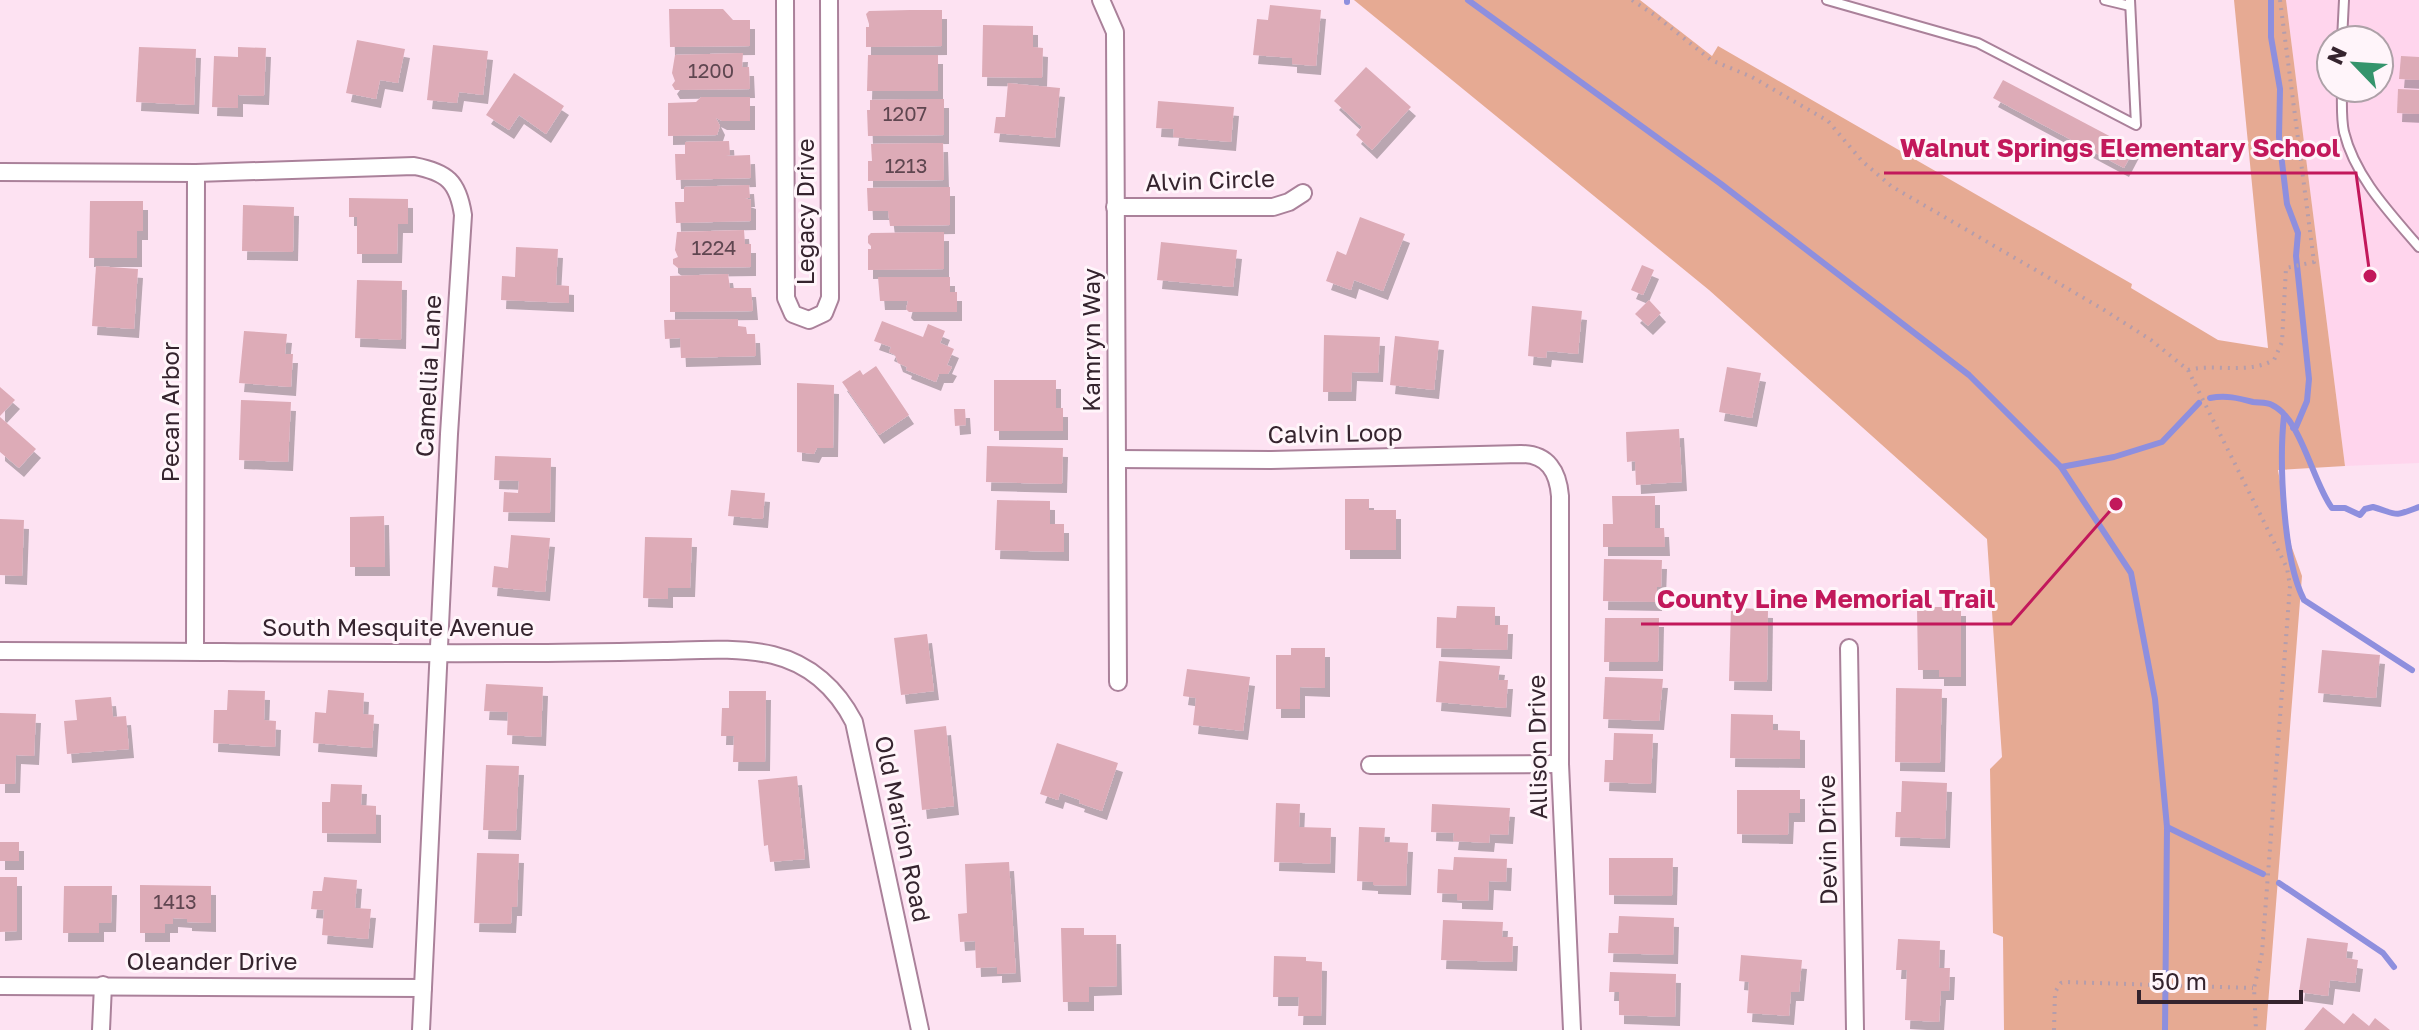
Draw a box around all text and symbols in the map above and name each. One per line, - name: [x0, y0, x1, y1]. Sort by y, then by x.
- north arrow: [2315, 24, 2395, 104]
- text: N: [2321, 42, 2352, 69]
- house number: 1200: [688, 58, 734, 82]
- house number: 1207: [883, 101, 927, 125]
- callout: Walnut Springs Elementary School: [1884, 123, 2356, 173]
- text: Walnut Springs Elementary School: [1900, 132, 2340, 163]
- street label: Legacy Drive: [790, 138, 819, 286]
- house number: 1213: [885, 153, 927, 177]
- street label: Alvin Circle: [1145, 163, 1275, 196]
- house number: 1224: [691, 235, 737, 259]
- street label: Kamryn Way: [1076, 268, 1105, 412]
- street label: Camellia Lane: [409, 294, 446, 458]
- street label: Pecan Arbor: [155, 342, 184, 482]
- street label: Calvin Loop: [1267, 417, 1403, 448]
- callout: County Line Memorial Trail: [1641, 574, 2011, 624]
- text: County Line Memorial Trail: [1657, 583, 1996, 614]
- street label: South Mesquite Avenue: [262, 612, 534, 641]
- street label: Allison Drive: [1521, 674, 1552, 820]
- street label: Old Marion Road: [870, 733, 937, 925]
- street label: Devin Drive: [1811, 775, 1842, 905]
- house number: 1413: [153, 889, 197, 913]
- street label: Oleander Drive: [127, 946, 297, 975]
- scale bar: [2139, 954, 2301, 1004]
- text: 50 m: [2151, 966, 2207, 995]

